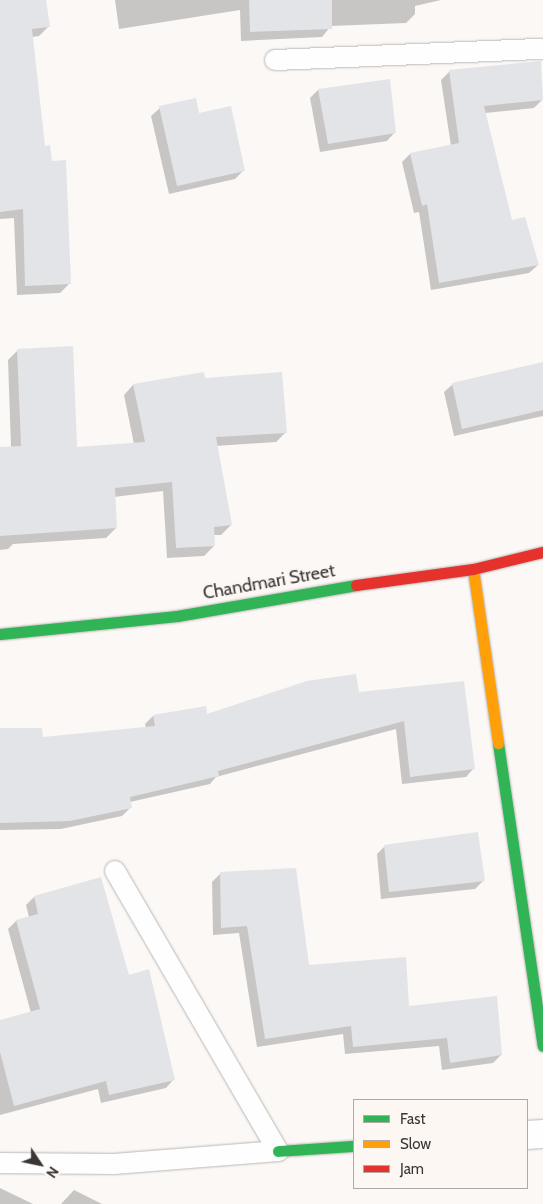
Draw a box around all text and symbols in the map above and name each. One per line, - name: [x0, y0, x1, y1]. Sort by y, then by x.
- street label: Chandmari Street: [201, 560, 337, 604]
- legend: [353, 1099, 528, 1189]
- text: Fast: [400, 1110, 425, 1128]
- text: Slow: [400, 1135, 431, 1153]
- north arrow: [15, 1139, 65, 1189]
- text: Jam: [400, 1160, 424, 1178]
- text: N: [42, 1163, 63, 1182]

